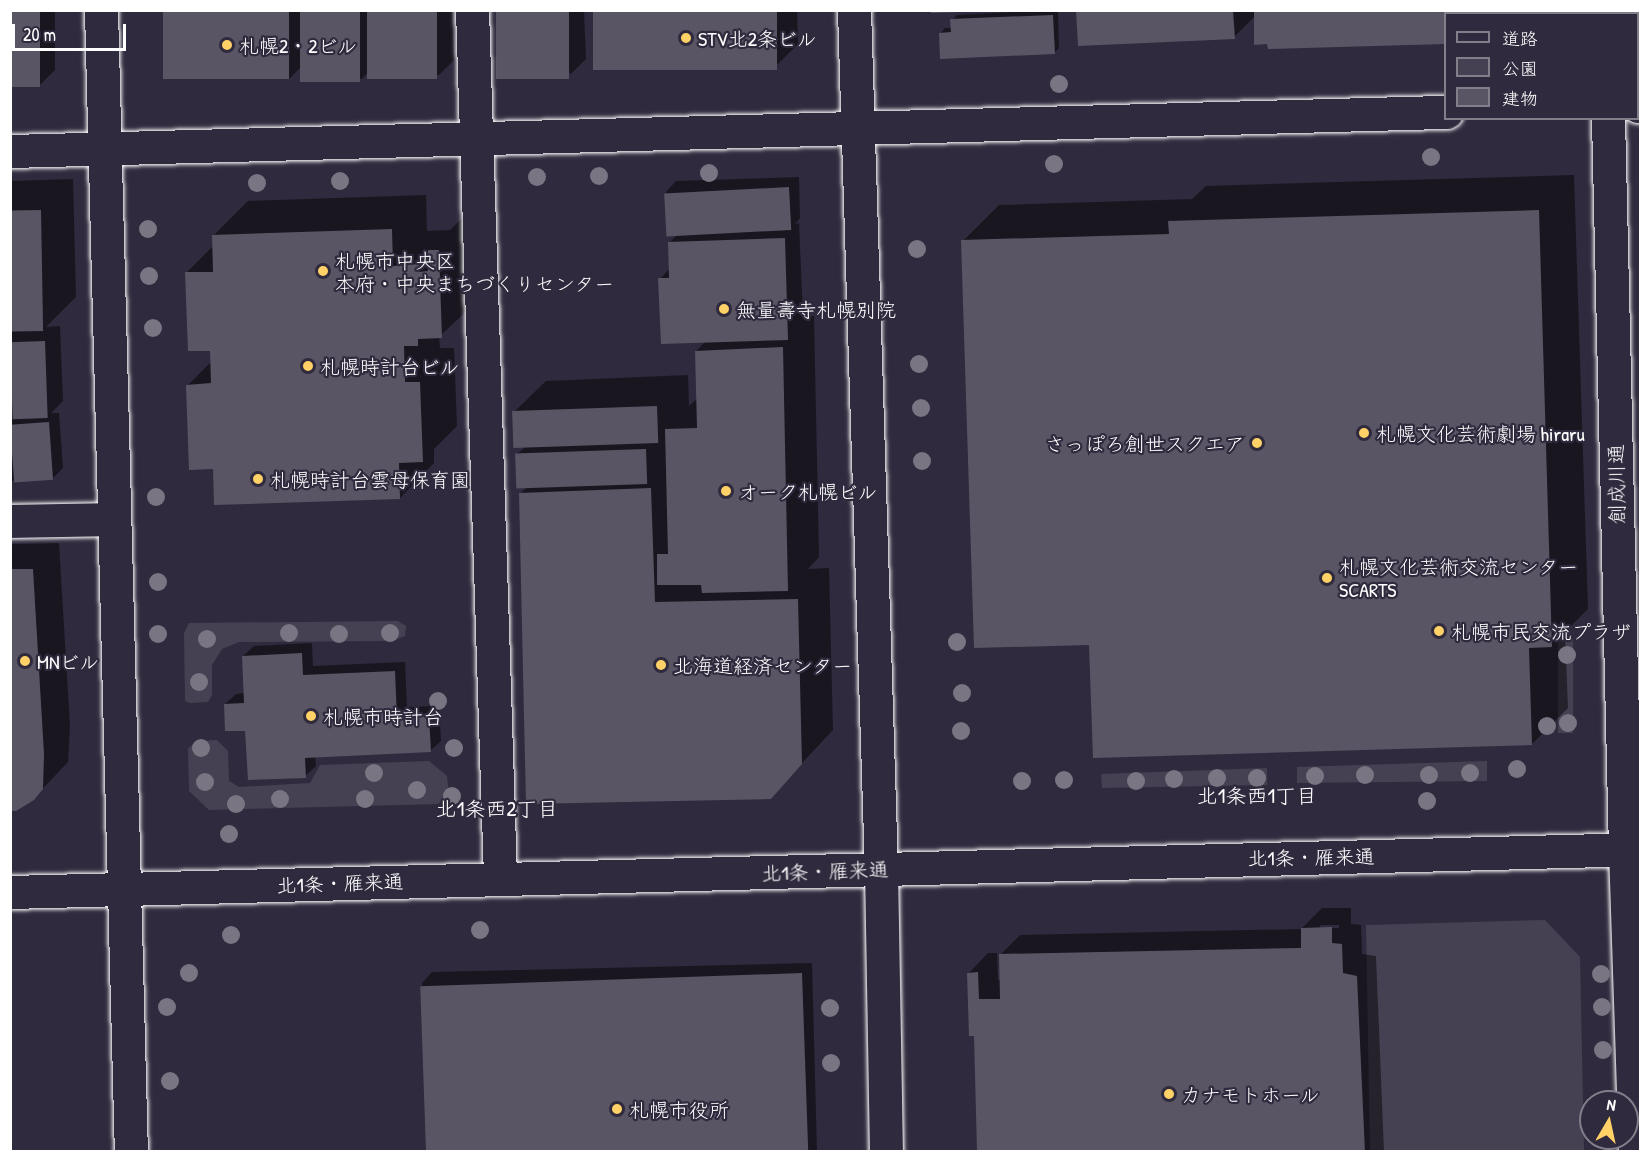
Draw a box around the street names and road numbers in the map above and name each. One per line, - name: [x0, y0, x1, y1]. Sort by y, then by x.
- street label: 創成川通: [1603, 444, 1629, 524]
- street label: 北1条・雁来通: [1247, 844, 1375, 870]
- street label: 北1条・雁来通: [761, 857, 889, 885]
- street label: 北1条・雁来通: [276, 869, 404, 897]

